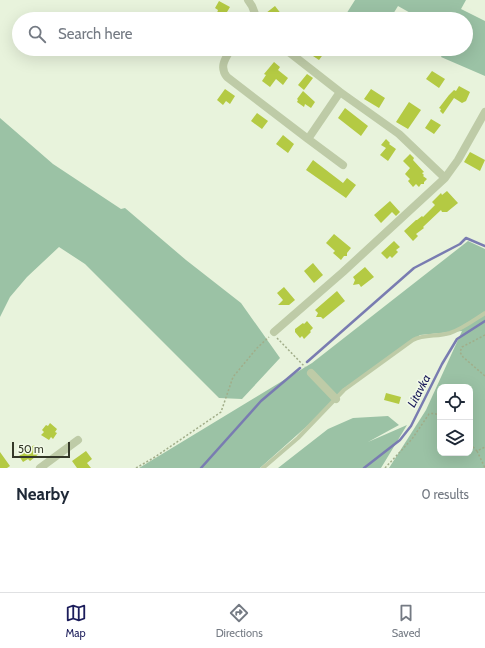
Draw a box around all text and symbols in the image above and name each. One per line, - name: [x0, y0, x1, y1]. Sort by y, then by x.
- search box: [12, 12, 473, 56]
- icon: search: [26, 23, 48, 45]
- text: Search here: [58, 25, 133, 43]
- water label: Litavka: [404, 372, 433, 410]
- map controls: [437, 384, 473, 456]
- button: locate: [437, 384, 473, 420]
- button: layers: [437, 420, 473, 456]
- scale bar: [12, 440, 70, 459]
- text: 50 m: [18, 442, 44, 456]
- text: Nearby: [16, 484, 69, 504]
- text: 0 results: [421, 486, 469, 502]
- tab: Map: [65, 602, 87, 640]
- tab: Directions: [216, 602, 263, 640]
- tab: Saved: [392, 602, 420, 640]

